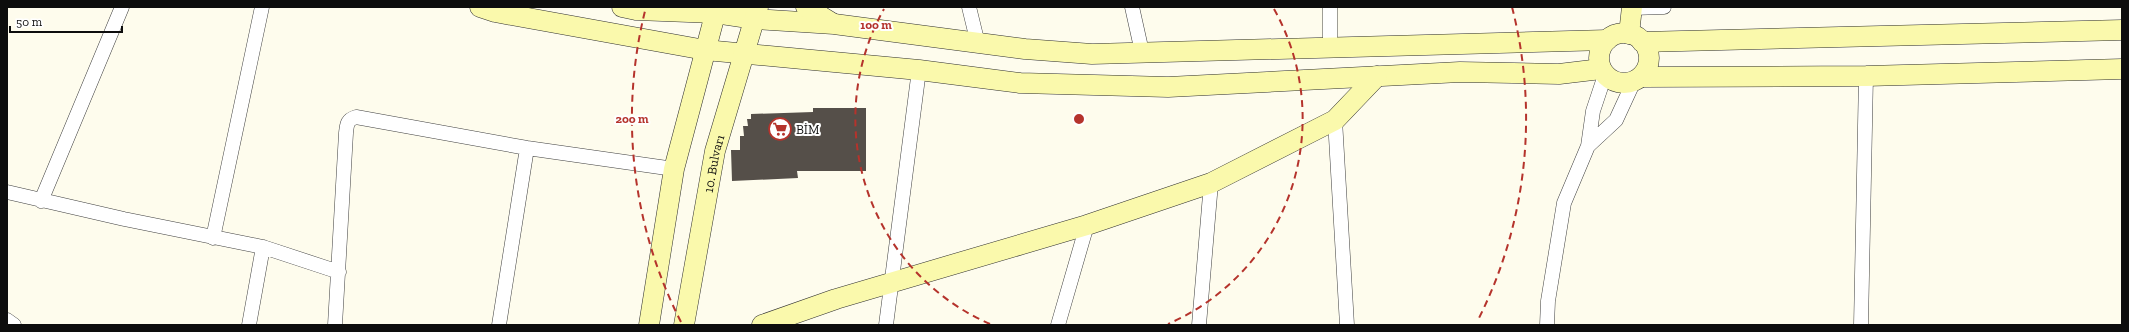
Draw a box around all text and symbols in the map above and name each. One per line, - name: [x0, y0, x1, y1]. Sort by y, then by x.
- scale bar: [10, 8, 122, 34]
- text: 50 m: [16, 15, 43, 29]
- text: 100 m: [860, 18, 892, 32]
- text: 200 m: [615, 112, 649, 126]
- centre of rings: [1072, 112, 1086, 126]
- supermarket icon: BİM: [767, 116, 793, 142]
- place label: BİM: [796, 122, 820, 137]
- street label: 10. Bulvarı: [701, 133, 727, 194]

